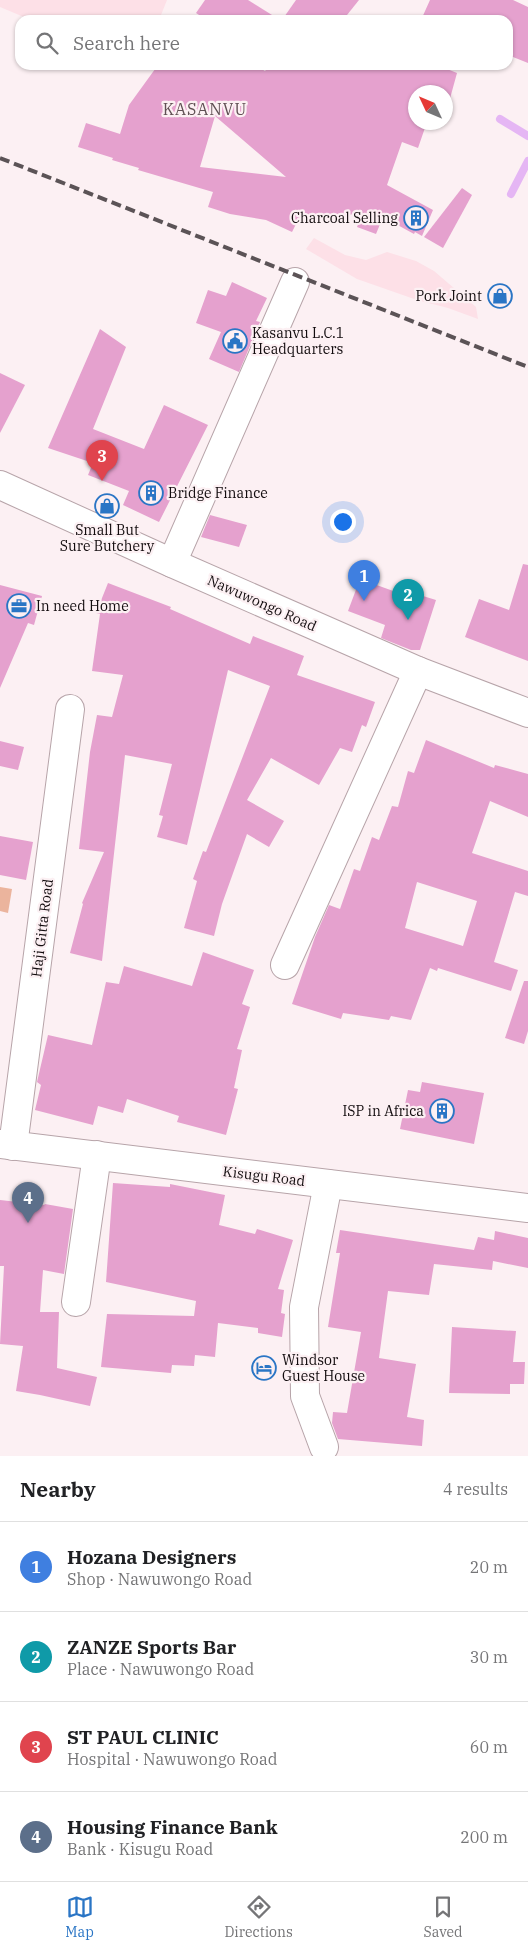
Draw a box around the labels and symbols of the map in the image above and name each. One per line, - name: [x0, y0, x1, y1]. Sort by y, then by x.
- north arrow: [408, 85, 453, 130]
- district label: KASANVU: [163, 99, 247, 119]
- building icon: Charcoal Selling: [403, 205, 429, 231]
- place label: Charcoal Selling: [291, 209, 398, 227]
- shop icon: Pork Joint: [487, 283, 513, 309]
- place label: Pork Joint: [416, 287, 482, 305]
- place label: Kasanvu L.C.1 Headquarters: [252, 324, 344, 358]
- public building icon: Kasanvu L.C.1 Headquarters: [222, 328, 248, 354]
- pin: 3: [86, 440, 118, 481]
- building icon: Bridge Finance: [138, 480, 164, 506]
- place label: Bridge Finance: [168, 484, 268, 502]
- shop icon: Small But Sure Butchery: [94, 493, 120, 519]
- your location: [330, 509, 356, 535]
- place label: Small But Sure Butchery: [60, 521, 155, 555]
- pin: 1: [348, 560, 380, 601]
- street label: Nawuwongo Road: [205, 571, 320, 635]
- pin: 2: [392, 579, 424, 620]
- office icon: In need Home: [6, 593, 32, 619]
- place label: In need Home: [36, 597, 129, 615]
- street label: Haji Gitta Road: [27, 877, 57, 978]
- building icon: ISP in Africa: [429, 1098, 455, 1124]
- place label: ISP in Africa: [342, 1102, 424, 1120]
- street label: Kisugu Road: [222, 1162, 307, 1190]
- pin: 4: [12, 1182, 44, 1223]
- place label: Windsor Guest House: [282, 1351, 365, 1385]
- hotel icon: Windsor Guest House: [251, 1355, 277, 1381]

